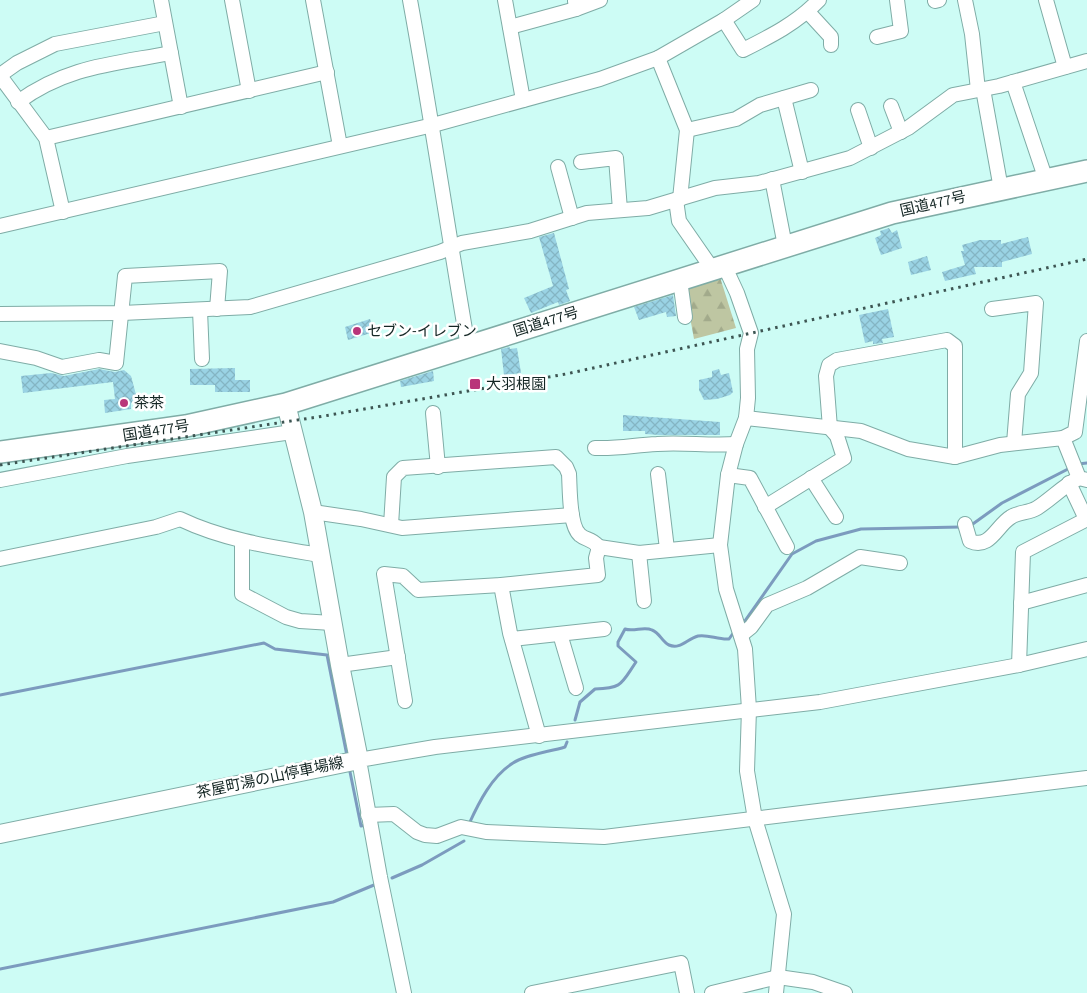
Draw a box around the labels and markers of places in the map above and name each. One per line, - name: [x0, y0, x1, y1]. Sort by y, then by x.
- place label: セブン-イレブン: [367, 321, 477, 342]
- marker: セブン-イレブン: [351, 325, 363, 337]
- place label: 大羽根園: [486, 374, 546, 395]
- marker: 大羽根園: [468, 377, 482, 391]
- place label: 茶茶: [134, 393, 164, 414]
- marker: 茶茶: [118, 397, 130, 409]

